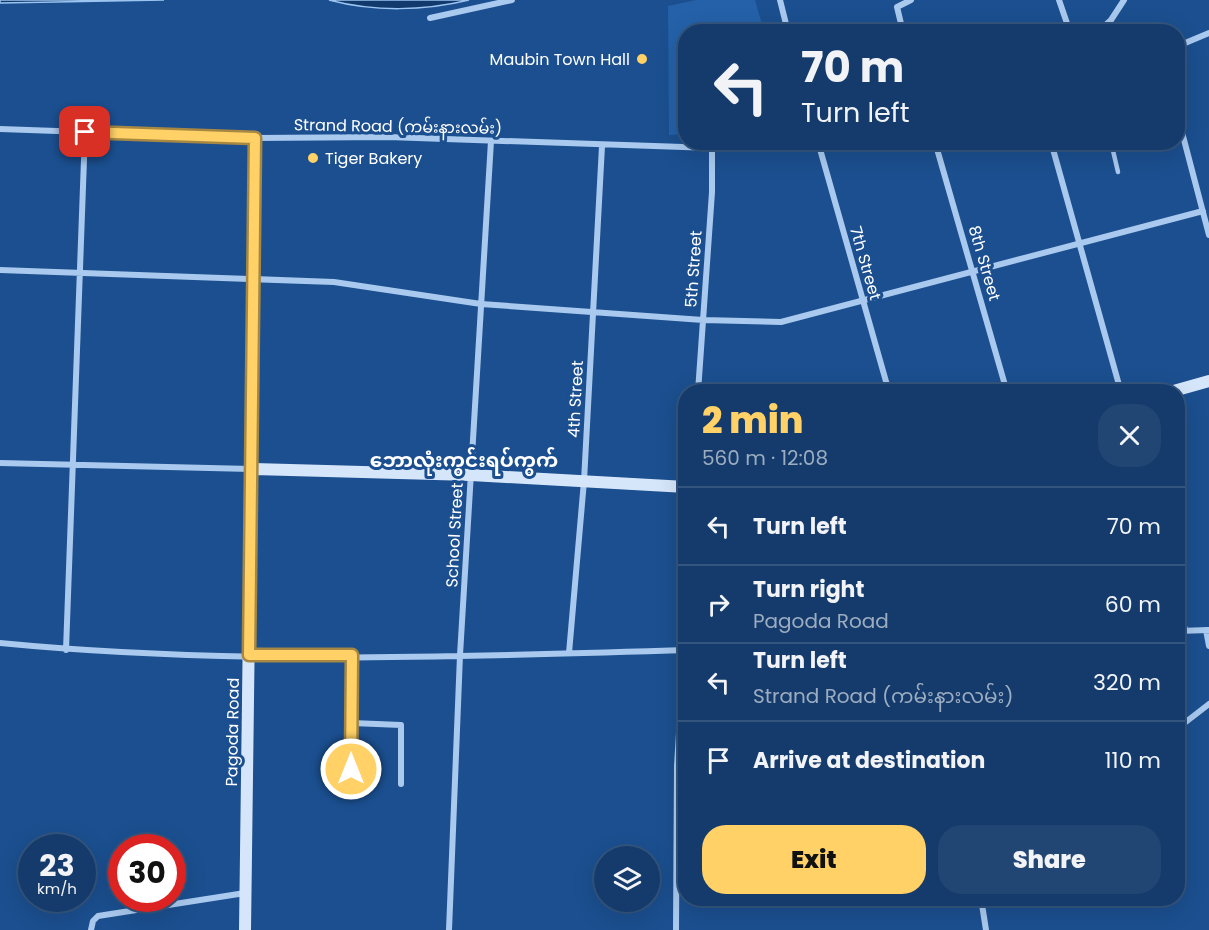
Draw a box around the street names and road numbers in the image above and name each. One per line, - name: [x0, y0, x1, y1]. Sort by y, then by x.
- street label: Strand Road (ကမ်းနားလမ်း): [294, 113, 502, 142]
- street label: 7th Street: [844, 223, 887, 303]
- street label: 8th Street: [963, 223, 1006, 304]
- street label: 5th Street: [679, 230, 708, 308]
- street label: 4th Street: [562, 360, 589, 438]
- street label: School Street: [440, 482, 469, 588]
- street label: Pagoda Road: [220, 677, 245, 787]

